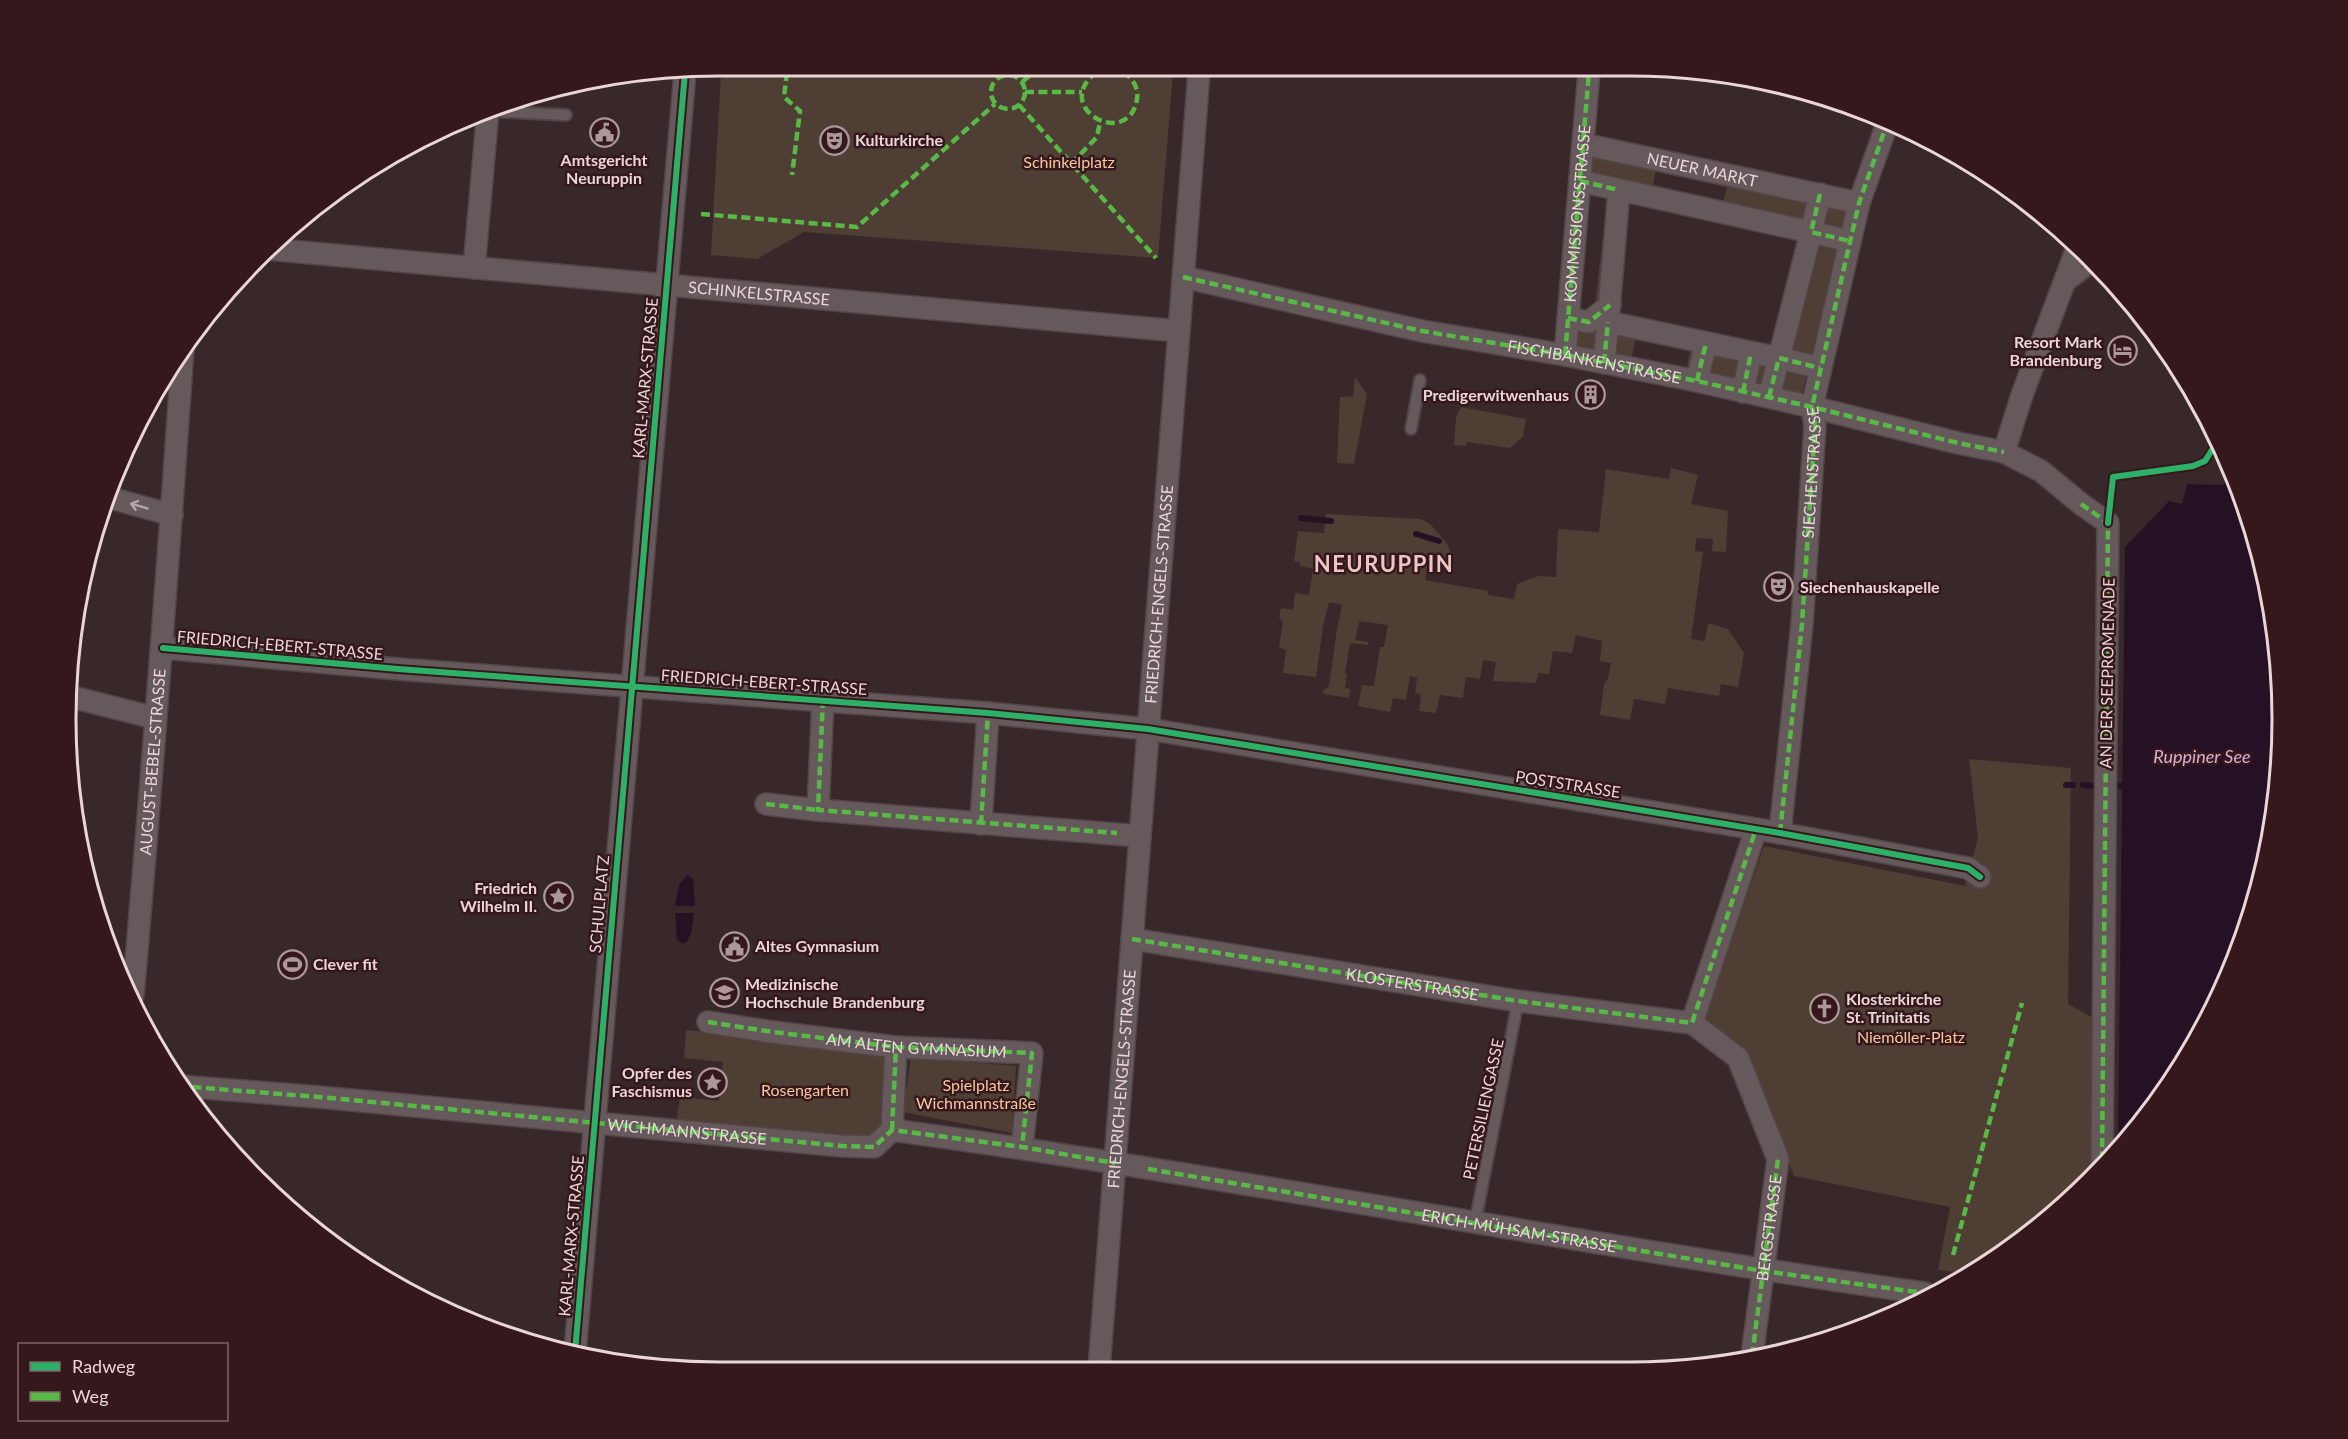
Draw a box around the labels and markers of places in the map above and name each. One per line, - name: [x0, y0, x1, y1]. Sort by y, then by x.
- public building icon: Amtsgericht Neuruppin: [588, 116, 620, 148]
- theatre icon: Kulturkirche: [818, 124, 850, 156]
- place label: Kulturkirche: [855, 130, 944, 149]
- place label: Amtsgericht Neuruppin: [560, 150, 647, 187]
- place label: Resort Mark Brandenburg: [2010, 332, 2103, 369]
- hotel icon: Resort Mark Brandenburg: [2107, 335, 2139, 367]
- building icon: Predigerwitwenhaus: [1574, 379, 1606, 411]
- place label: Predigerwitwenhaus: [1423, 385, 1569, 404]
- theatre icon: Siechenhauskapelle: [1763, 571, 1795, 603]
- place label: Siechenhauskapelle: [1800, 577, 1940, 596]
- place label: Friedrich Wilhelm II.: [460, 878, 537, 915]
- place icon: Friedrich Wilhelm II.: [542, 881, 574, 913]
- public building icon: Altes Gymnasium: [718, 930, 750, 962]
- place label: Altes Gymnasium: [754, 936, 879, 955]
- sports icon: Clever fit: [276, 948, 308, 980]
- place label: Clever fit: [313, 954, 378, 973]
- place label: Medizinische Hochschule Brandenburg: [745, 974, 925, 1011]
- school or university icon: Medizinische Hochschule Brandenburg: [708, 977, 740, 1009]
- place label: Klosterkirche St. Trinitatis: [1846, 989, 1942, 1026]
- church icon: Klosterkirche St. Trinitatis: [1809, 992, 1841, 1024]
- place label: Opfer des Faschismus: [612, 1063, 692, 1100]
- place icon: Opfer des Faschismus: [697, 1066, 729, 1098]

